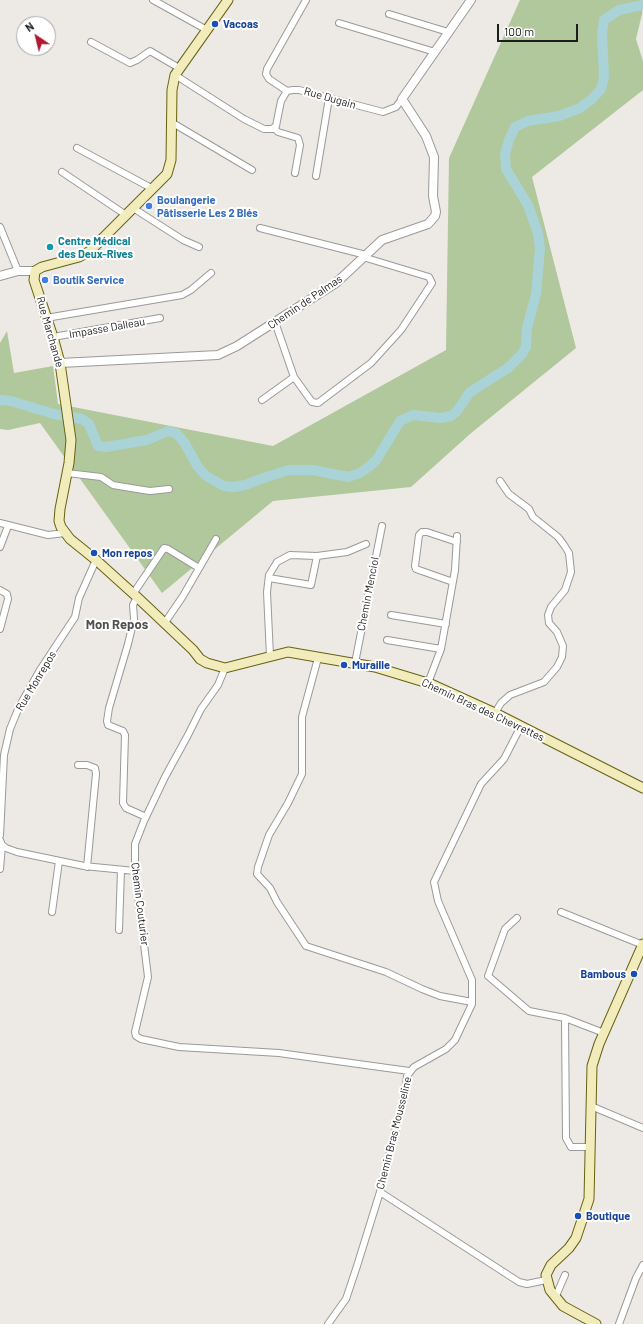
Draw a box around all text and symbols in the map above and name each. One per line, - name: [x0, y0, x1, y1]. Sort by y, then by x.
- north arrow: [16, 16, 56, 56]
- scale bar: [499, 16, 580, 42]
- place label: Vacoas: [223, 17, 258, 31]
- text: N: [23, 19, 36, 34]
- marker: Vacoas: [210, 19, 220, 29]
- text: 100 m: [504, 24, 534, 38]
- street label: Rue Dugain: [302, 84, 358, 112]
- place label: Boulangerie Pâtisserie Les 2 Blés: [157, 193, 258, 219]
- marker: Boulangerie Pâtisserie Les 2 Blés: [144, 201, 154, 211]
- place label: Centre Médical des Deux-Rives: [58, 234, 133, 260]
- marker: Centre Médical des Deux-Rives: [45, 242, 55, 252]
- street label: Chemin de Palmas: [265, 272, 345, 332]
- place label: Boutik Service: [53, 273, 124, 287]
- marker: Boutik Service: [40, 275, 50, 285]
- street label: Rue Marchande: [34, 295, 66, 369]
- street label: Impasse Dalleau: [68, 315, 146, 341]
- place label: Mon repos: [102, 546, 152, 560]
- marker: Mon repos: [89, 548, 99, 558]
- street label: Chemin Menciol: [354, 556, 382, 632]
- district label: Mon Repos: [86, 617, 148, 633]
- street label: Rue Monrepos: [13, 649, 59, 713]
- place label: Muraille: [352, 658, 390, 672]
- marker: Muraille: [339, 660, 349, 670]
- street label: Chemin Bras des Chevrettes: [420, 676, 546, 744]
- street label: Chemin Couturier: [128, 862, 152, 946]
- place label: Bambous: [580, 967, 626, 981]
- marker: Bambous: [629, 969, 639, 979]
- street label: Chemin Bras Mousseline: [374, 1075, 414, 1191]
- place label: Boutique: [586, 1209, 630, 1223]
- marker: Boutique: [573, 1211, 583, 1221]

